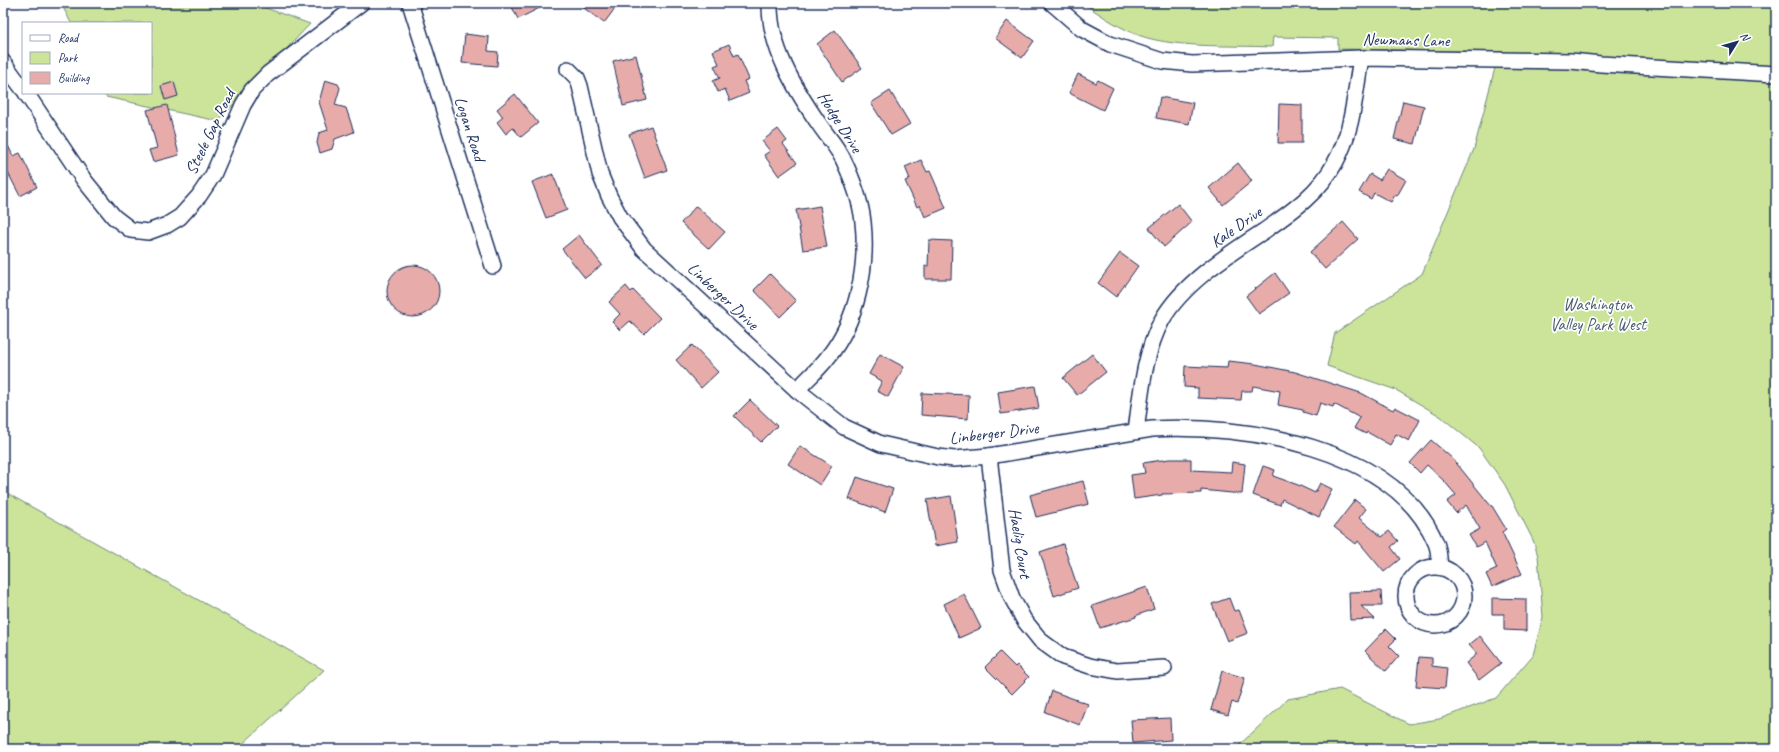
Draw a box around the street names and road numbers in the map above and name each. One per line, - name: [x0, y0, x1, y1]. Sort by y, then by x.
- street label: Newmans Lane: [1362, 29, 1451, 51]
- street label: Steele Gap Road: [180, 84, 241, 178]
- street label: Hodge Drive: [813, 88, 868, 158]
- street label: Logan Road: [450, 94, 491, 166]
- street label: Kale Drive: [1206, 201, 1267, 252]
- street label: Linberger Drive: [683, 258, 764, 335]
- street label: Linberger Drive: [948, 417, 1041, 449]
- street label: Haelig Court: [1004, 506, 1036, 582]

